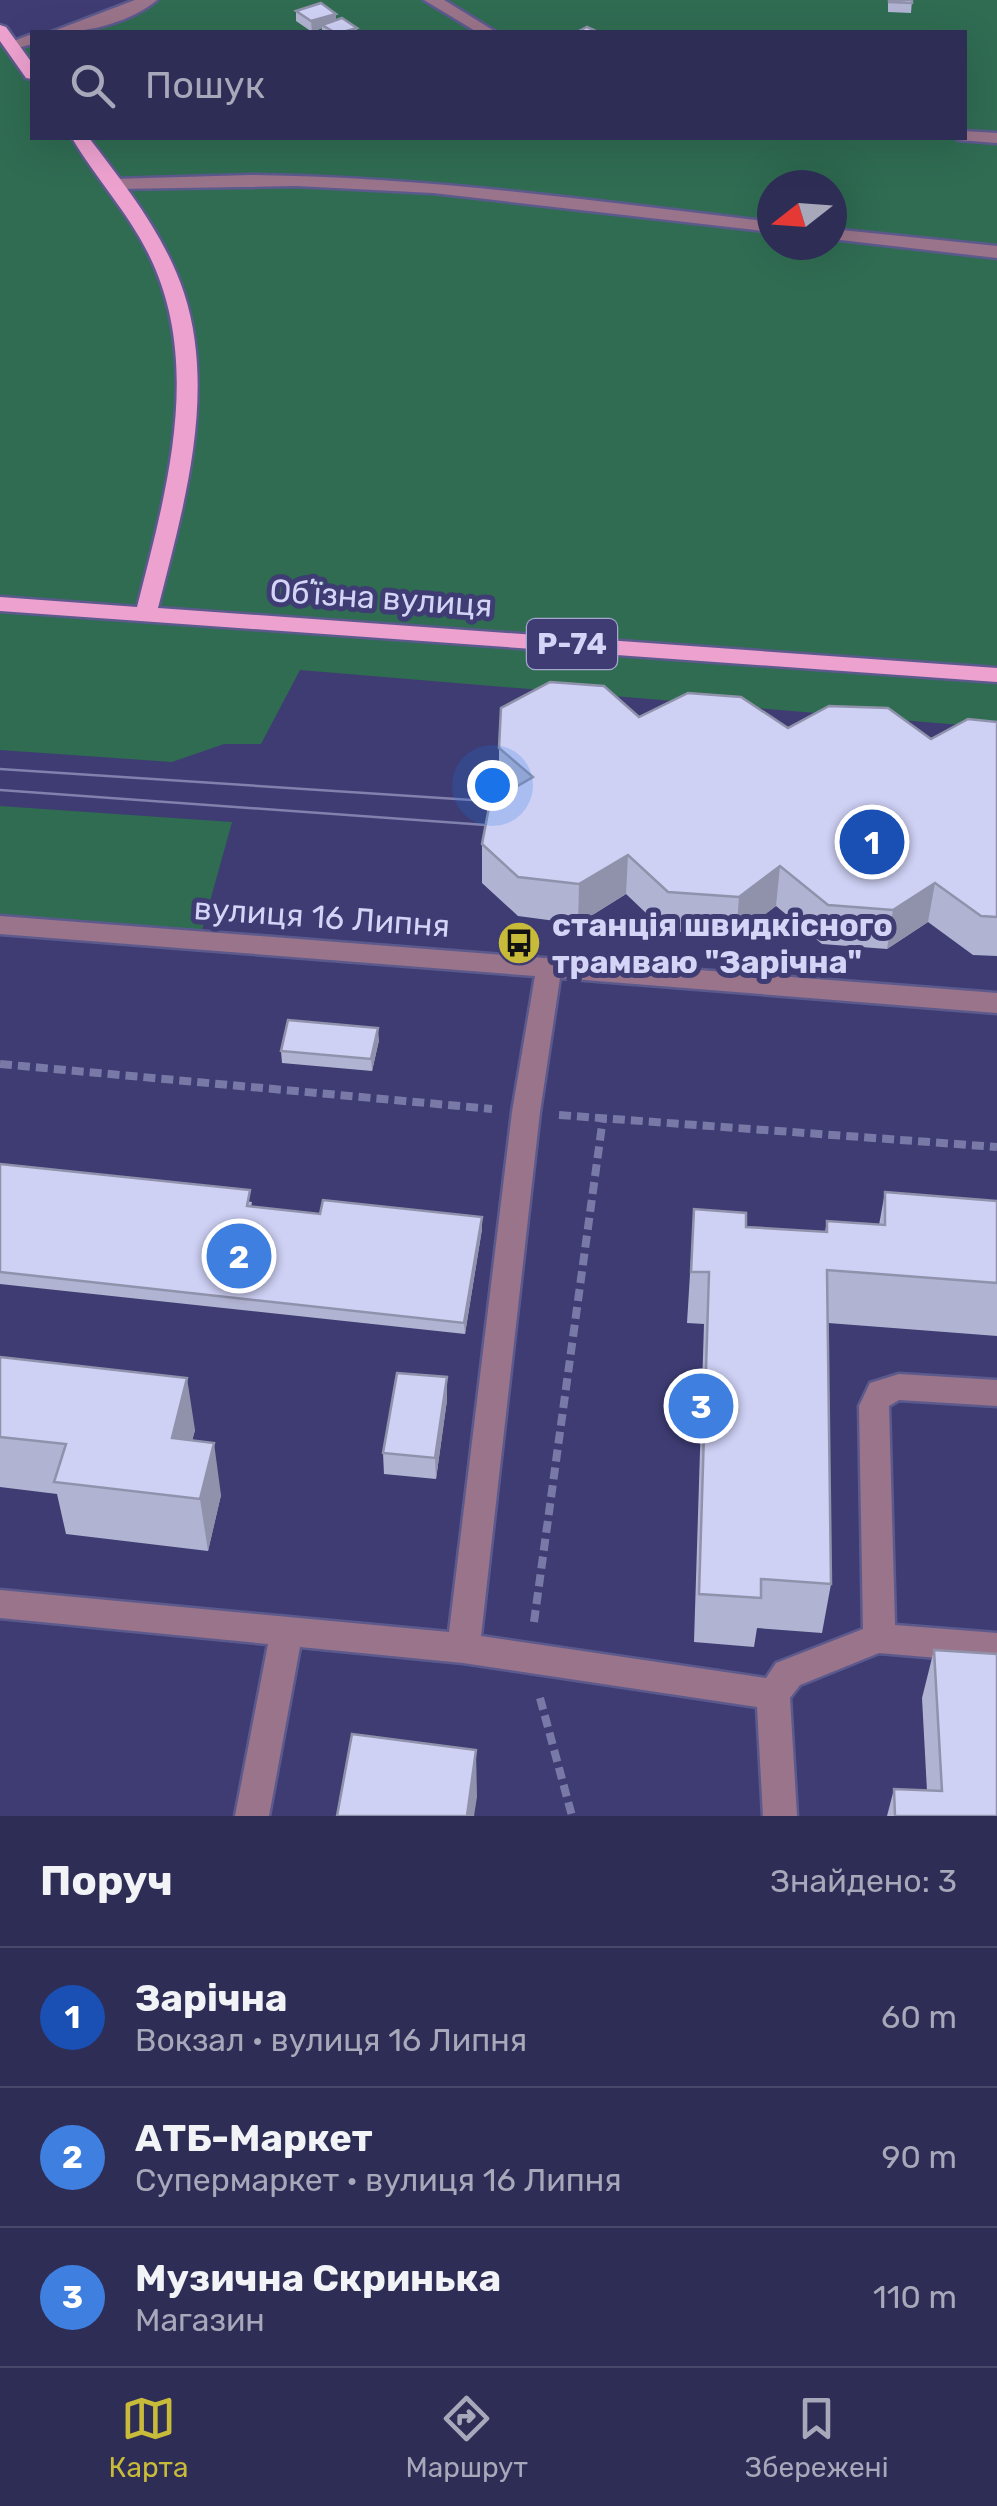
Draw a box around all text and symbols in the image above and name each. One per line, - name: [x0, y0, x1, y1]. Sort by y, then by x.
- search box: [30, 30, 967, 140]
- icon: search: [65, 58, 120, 113]
- text: Пошук: [145, 62, 265, 108]
- north arrow: [757, 170, 847, 260]
- street label: Обʼїзна вулиця: [268, 571, 494, 625]
- road number: Р-74: [527, 619, 617, 669]
- your location: [467, 760, 518, 811]
- pin: 1: [840, 804, 904, 880]
- street label: вулиця 16 Липня: [193, 889, 451, 945]
- place label: станція швидкісного трамваю "Зарічна": [552, 906, 893, 981]
- bus stop icon: станція швидкісного трамваю "Зарічна": [496, 920, 542, 966]
- pin: 2: [206, 1218, 272, 1294]
- pin: 3: [668, 1368, 734, 1444]
- text: Поруч: [40, 1856, 173, 1906]
- text: Знайдено: 3: [770, 1862, 957, 1900]
- text: Зарічна: [135, 1975, 287, 2021]
- text: 1: [65, 1998, 80, 2036]
- text: 60 m: [881, 1998, 957, 2036]
- text: Вокзал · вулиця 16 Липня: [135, 2021, 527, 2059]
- text: АТБ-Маркет: [135, 2115, 373, 2161]
- text: 2: [62, 2138, 83, 2176]
- text: 90 m: [881, 2138, 957, 2176]
- text: Супермаркет · вулиця 16 Липня: [135, 2161, 622, 2199]
- text: Музична Скринька: [135, 2255, 501, 2301]
- text: 3: [62, 2278, 83, 2316]
- text: 110 m: [873, 2278, 957, 2316]
- text: Магазин: [135, 2301, 265, 2339]
- tab: Карта: [109, 2391, 188, 2484]
- tab: Маршрут: [406, 2391, 528, 2484]
- tab: Збережені: [745, 2391, 888, 2484]

